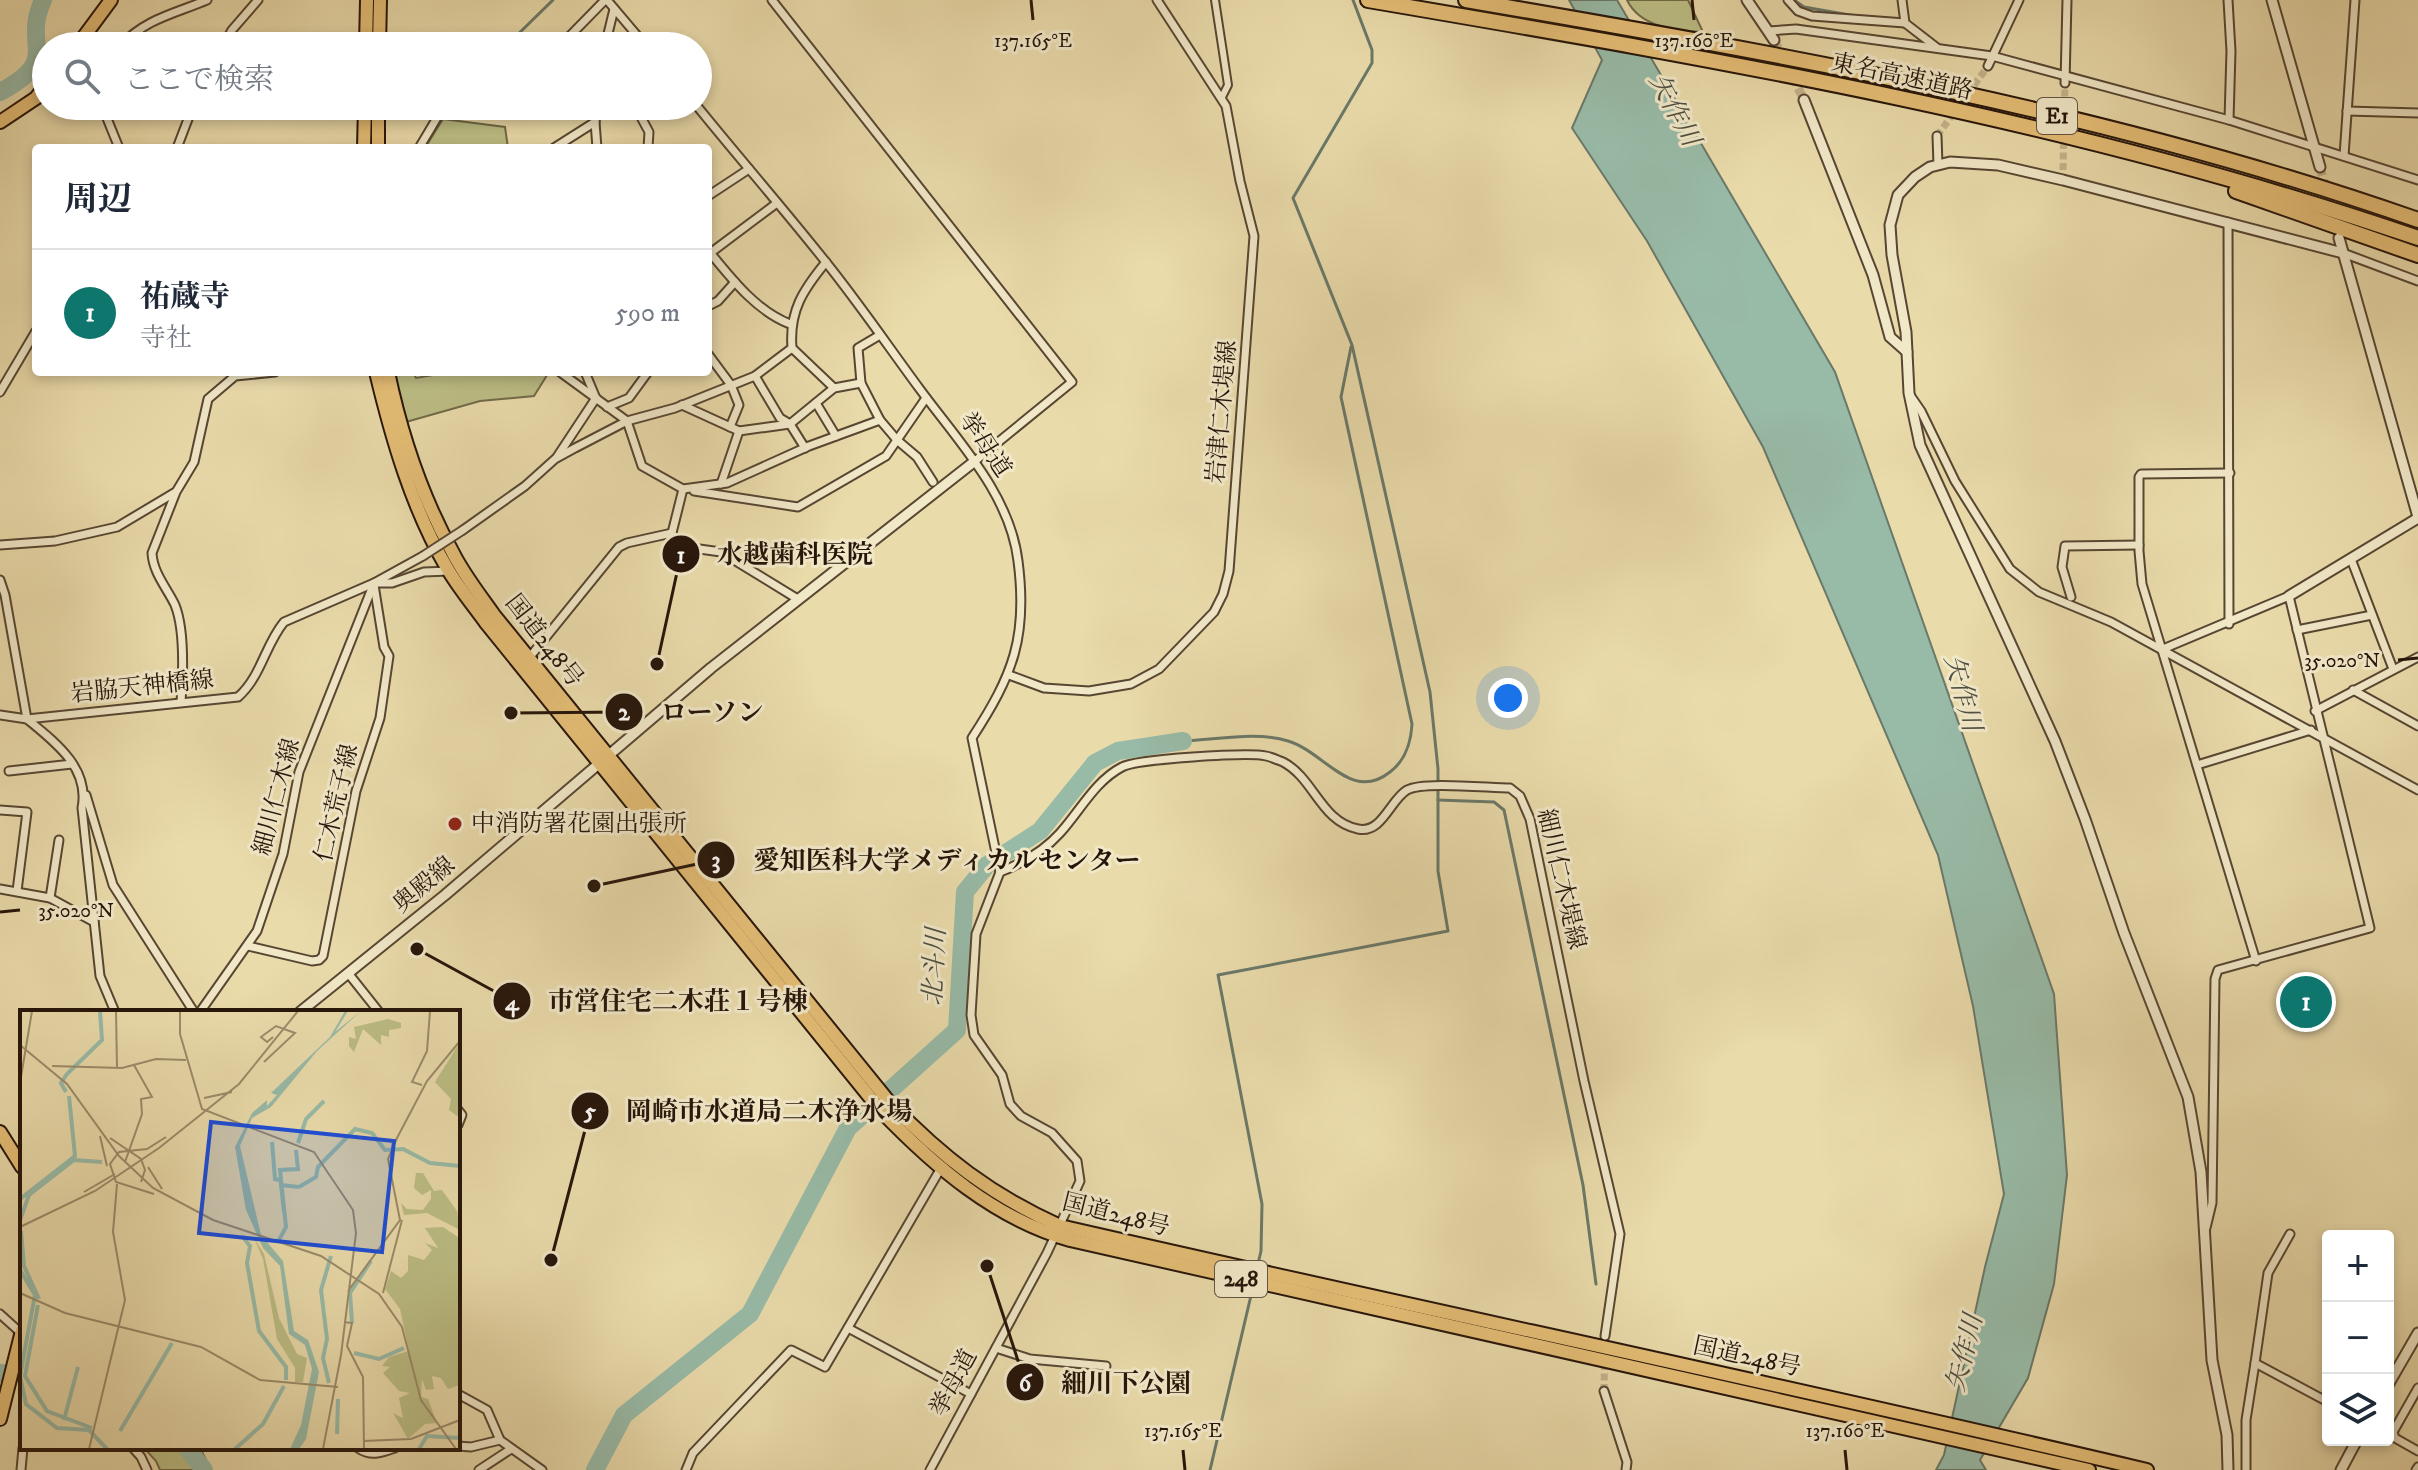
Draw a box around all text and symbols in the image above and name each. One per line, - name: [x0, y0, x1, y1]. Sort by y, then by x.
- text: 137.165°E: [994, 29, 1072, 54]
- text: 137.160°E: [1655, 29, 1733, 54]
- search box: [32, 32, 712, 120]
- street label: 東名高速道路: [1828, 47, 1976, 107]
- icon: search: [60, 54, 104, 98]
- text: ここで検索: [124, 62, 274, 99]
- water label: 矢作川: [1641, 68, 1708, 155]
- road number: E1: [2037, 98, 2077, 134]
- text: 周辺: [64, 179, 132, 221]
- text: 祐蔵寺: [140, 279, 230, 316]
- text: 1: [85, 297, 95, 330]
- text: 590 m: [615, 297, 680, 330]
- text: 寺社: [140, 322, 192, 355]
- street label: 岩津仁木堤線: [1201, 339, 1243, 485]
- street label: 挙母道: [952, 407, 1018, 483]
- callout: 水越歯科医院: [661, 529, 889, 579]
- text: 水越歯科医院: [717, 539, 873, 572]
- text: 1: [677, 541, 686, 571]
- street label: 国道248号: [498, 589, 590, 693]
- text: 35.020°N: [2304, 649, 2380, 674]
- water label: 矢作川: [1936, 651, 1989, 738]
- street label: 岩脇天神橋線: [69, 665, 215, 709]
- your location: [1488, 678, 1528, 718]
- callout: ローソン: [604, 687, 780, 737]
- text: ローソン: [661, 697, 763, 730]
- text: 2: [618, 698, 631, 728]
- street label: 細川仁木線: [247, 735, 307, 859]
- street label: 仁木荒子線: [309, 741, 365, 865]
- street label: 細川仁木堤線: [1530, 805, 1592, 953]
- place label: 中消防署花園出張所: [471, 809, 687, 839]
- marker: 中消防署花園出張所: [446, 815, 464, 833]
- callout: 愛知医科大学メディカルセンター: [696, 835, 1158, 885]
- text: 愛知医科大学メディカルセンター: [754, 845, 1140, 878]
- text: 3: [712, 846, 721, 876]
- street label: 奥殿線: [387, 850, 461, 920]
- text: 35.020°N: [38, 899, 114, 924]
- water label: 北斗川: [916, 924, 954, 1007]
- pin: 1: [2280, 972, 2332, 1032]
- callout: 市営住宅二木荘１号棟: [492, 976, 824, 1026]
- text: 市営住宅二木荘１号棟: [548, 986, 808, 1019]
- text: 4: [505, 988, 520, 1018]
- inset map: [20, 1010, 460, 1450]
- callout: 岡崎市水道局二木浄水場: [570, 1086, 928, 1136]
- text: 岡崎市水道局二木浄水場: [626, 1096, 912, 1129]
- text: 5: [583, 1097, 596, 1127]
- street label: 国道248号: [1059, 1187, 1173, 1243]
- map controls: [2322, 1230, 2394, 1446]
- button: +: [2322, 1230, 2394, 1302]
- road number: 248: [1215, 1261, 1267, 1297]
- button: −: [2322, 1302, 2394, 1374]
- water label: 矢作川: [1940, 1308, 1991, 1395]
- street label: 国道248号: [1690, 1331, 1804, 1383]
- street label: 挙母道: [924, 1344, 984, 1422]
- callout: 細川下公園: [1005, 1357, 1207, 1407]
- text: 細川下公園: [1061, 1368, 1191, 1401]
- text: 6: [1019, 1369, 1033, 1399]
- button: layers: [2322, 1374, 2394, 1446]
- text: 137.165°E: [1144, 1419, 1222, 1444]
- text: 137.160°E: [1806, 1419, 1884, 1444]

